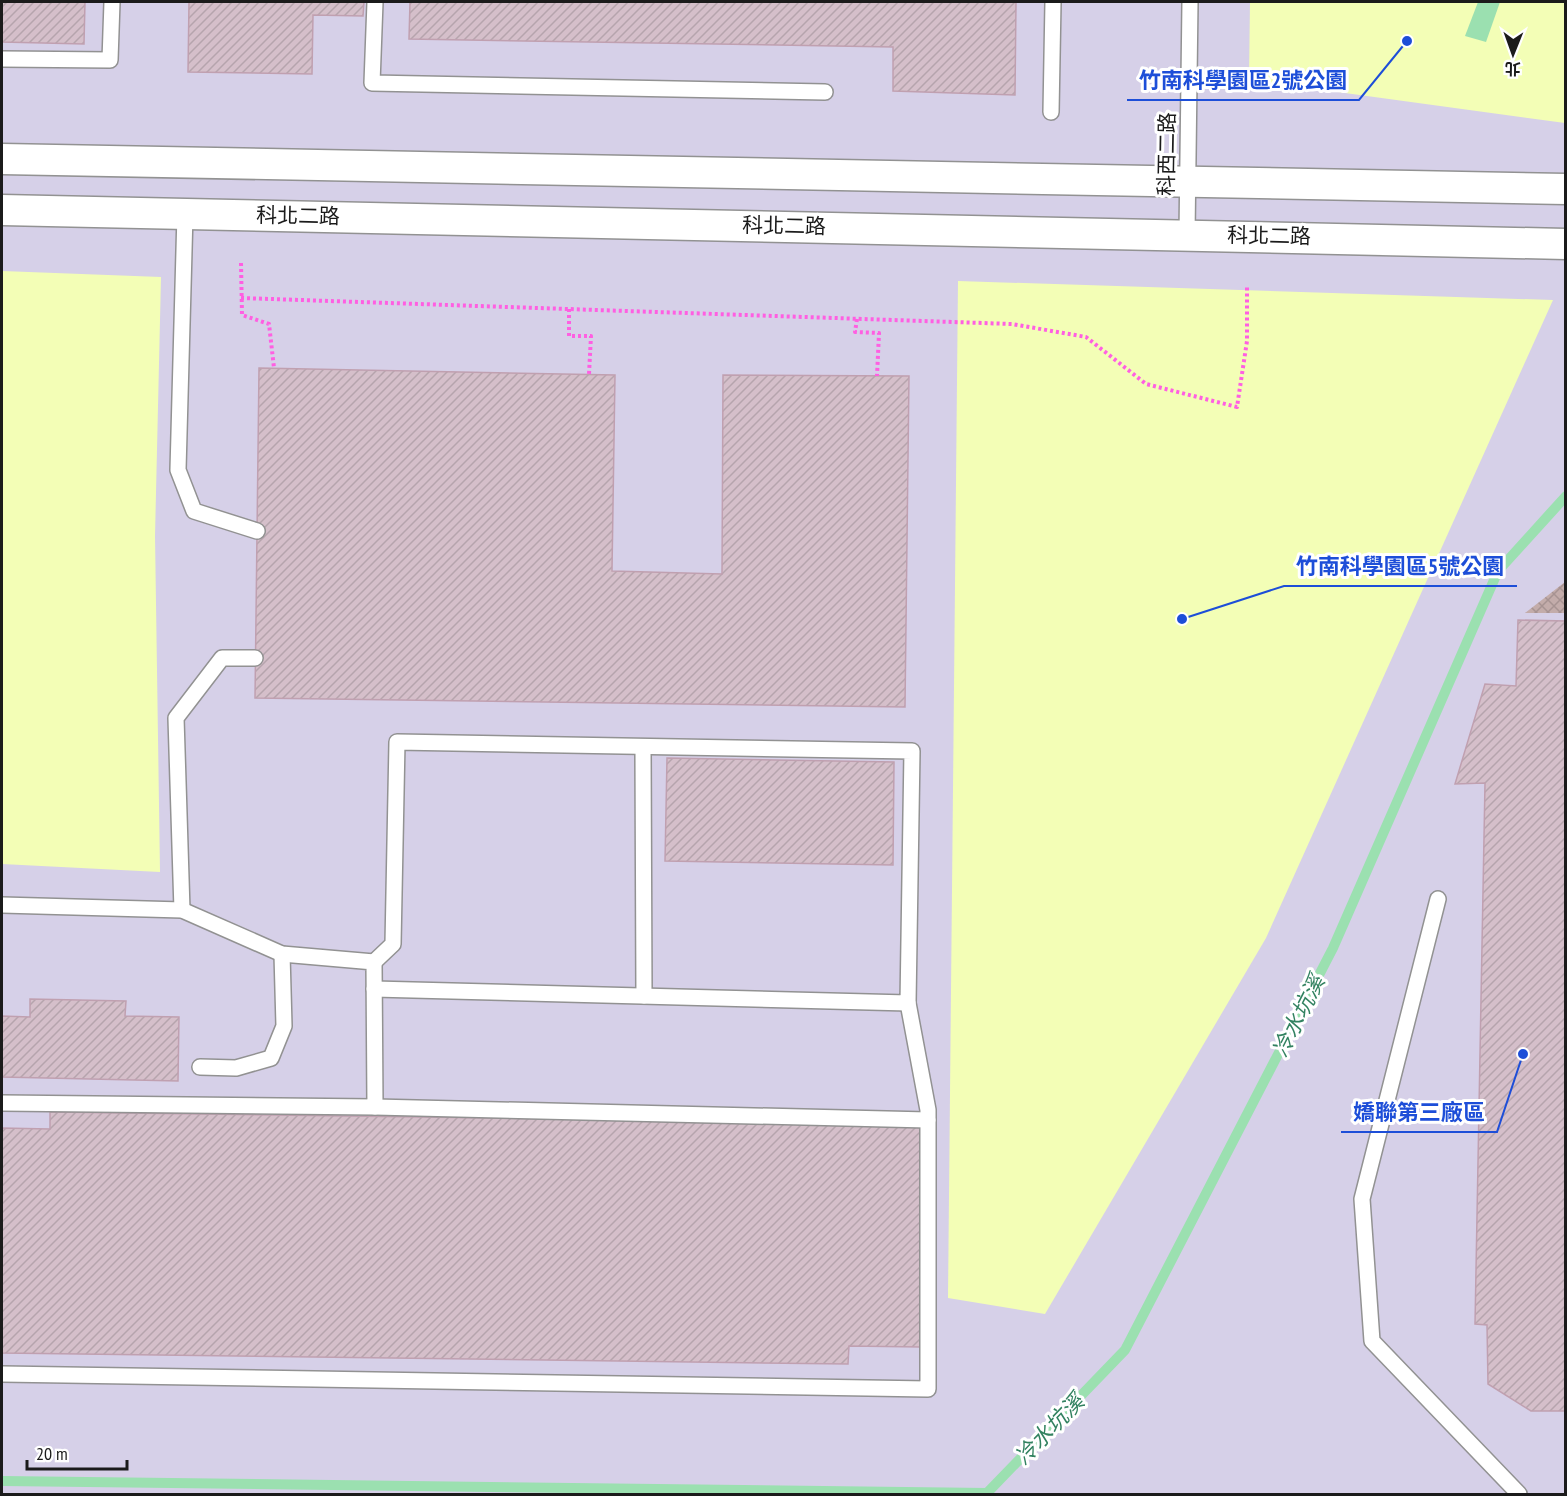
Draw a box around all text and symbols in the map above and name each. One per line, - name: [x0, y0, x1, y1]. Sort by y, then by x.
- north arrow: [1483, 24, 1543, 84]
- text: 北: [1505, 59, 1521, 79]
- callout: 竹南科學園區2號公園: [1127, 60, 1359, 100]
- text: 竹南科學園區2號公園: [1139, 66, 1347, 94]
- street label: 科西二路: [1152, 112, 1181, 196]
- street label: 科北二路: [256, 201, 340, 230]
- street label: 科北二路: [742, 211, 826, 240]
- street label: 科北二路: [1227, 221, 1311, 250]
- callout: 竹南科學園區5號公園: [1284, 546, 1517, 586]
- text: 竹南科學園區5號公園: [1296, 552, 1504, 580]
- water label: 冷水坑溪: [1266, 968, 1332, 1062]
- callout: 嬌聯第三廠區: [1341, 1092, 1497, 1132]
- text: 嬌聯第三廠區: [1353, 1098, 1485, 1126]
- water label: 冷水坑溪: [1008, 1385, 1092, 1470]
- scale bar: [27, 1433, 128, 1471]
- text: 20 m: [36, 1442, 68, 1465]

